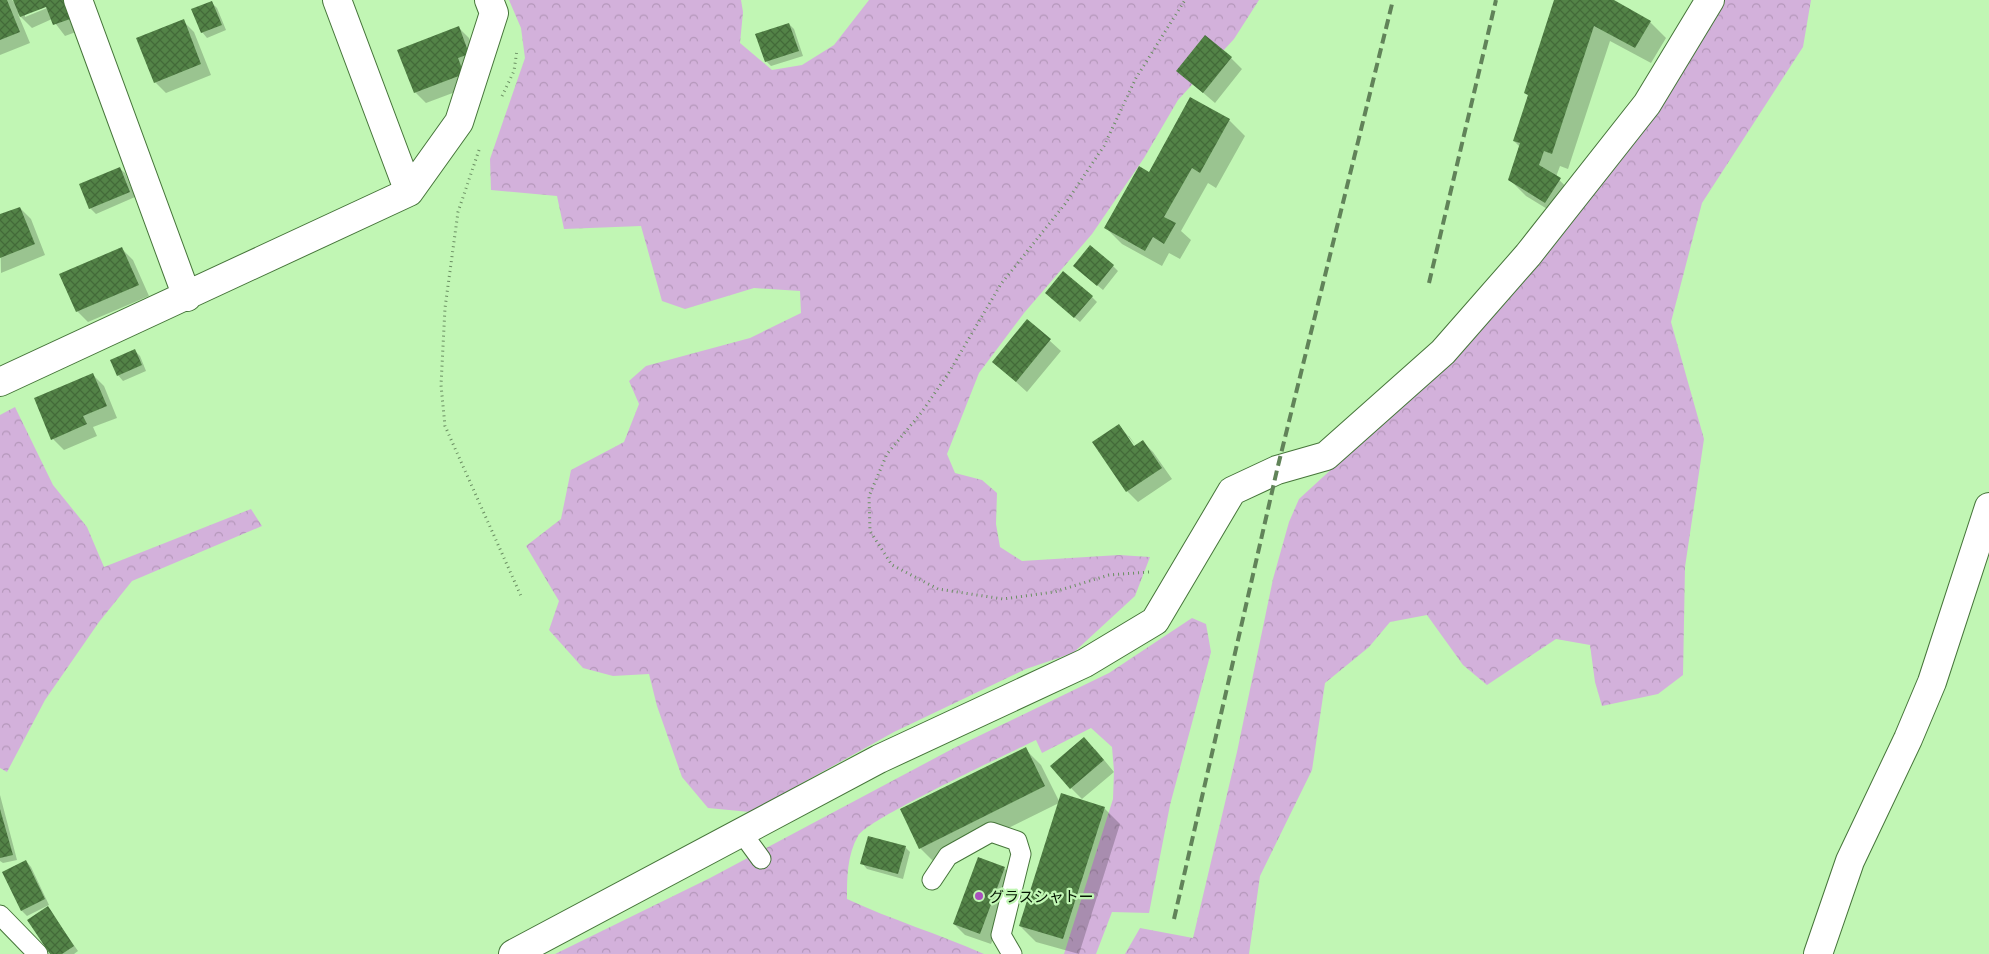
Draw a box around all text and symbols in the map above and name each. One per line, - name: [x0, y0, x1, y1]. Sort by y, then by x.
- place label: グラスシャトー: [989, 886, 1094, 907]
- marker: グラスシャトー: [973, 890, 985, 902]

